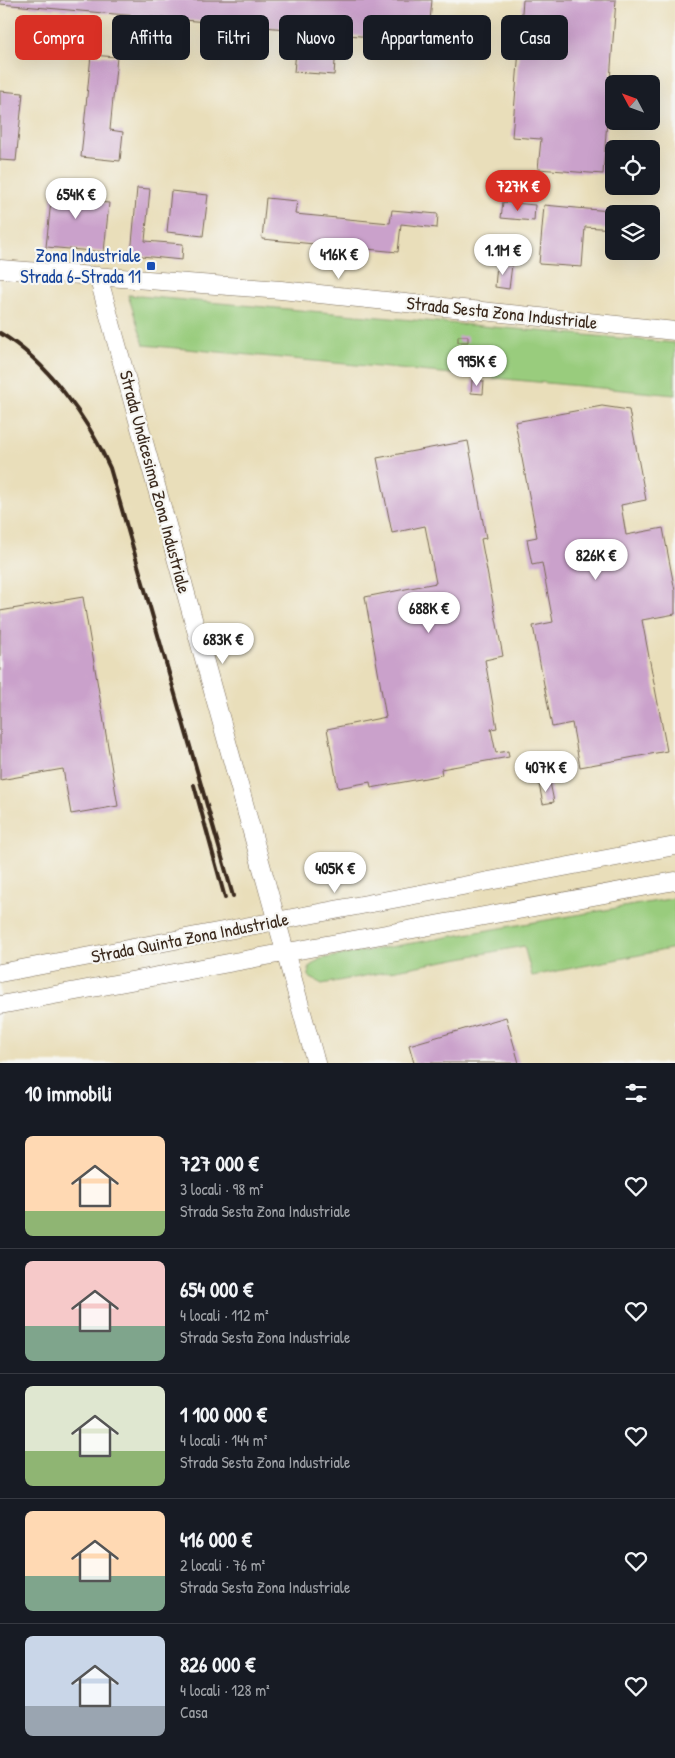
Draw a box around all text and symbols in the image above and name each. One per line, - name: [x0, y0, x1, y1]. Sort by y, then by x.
- chip: Compra: [15, 15, 102, 60]
- chip: Affitta: [112, 15, 190, 60]
- chip: Filtri: [200, 15, 269, 60]
- chip: Nuovo: [279, 15, 353, 60]
- chip: Appartamento: [363, 15, 491, 60]
- chip: Casa: [501, 15, 568, 60]
- north arrow: [605, 75, 660, 130]
- map controls: [605, 75, 660, 260]
- button: locate: [605, 140, 660, 195]
- pin: 727K €: [477, 170, 559, 212]
- text: 727K €: [496, 175, 540, 197]
- pin: 654K €: [35, 178, 117, 220]
- text: 654K €: [57, 183, 95, 205]
- button: layers: [605, 205, 660, 260]
- pin: 1.1M €: [462, 234, 544, 276]
- pin: 416K €: [298, 238, 380, 280]
- text: 1.1M €: [485, 239, 521, 261]
- place label: Zona Industriale Strada 6-Strada 11: [20, 243, 141, 289]
- text: 416K €: [320, 243, 358, 265]
- marker: Zona Industriale Strada 6-Strada 11: [145, 260, 157, 272]
- street label: Strada Sesta Zona Industriale: [405, 290, 599, 335]
- pin: 995K €: [436, 344, 518, 387]
- text: 995K €: [458, 350, 496, 372]
- street label: Strada Undicesima Zona Industriale: [114, 368, 197, 596]
- pin: 826K €: [555, 538, 637, 581]
- text: 826K €: [576, 544, 616, 566]
- pin: 688K €: [388, 592, 470, 634]
- text: 688K €: [409, 597, 449, 619]
- pin: 683K €: [182, 622, 264, 665]
- text: 683K €: [203, 628, 243, 650]
- pin: 407K €: [505, 750, 587, 793]
- text: 407K €: [526, 756, 566, 778]
- pin: 405K €: [294, 852, 376, 894]
- text: 405K €: [315, 857, 355, 879]
- street label: Strada Quinta Zona Industriale: [89, 906, 291, 969]
- text: 10 immobili: [25, 1079, 112, 1108]
- icon: filters: [622, 1079, 650, 1107]
- text: 727 000 €: [180, 1149, 259, 1178]
- icon: home: [65, 1156, 125, 1216]
- icon: heart: [622, 1172, 650, 1200]
- text: 3 locali · 98 m²: [180, 1178, 263, 1200]
- text: Strada Sesta Zona Industriale: [180, 1200, 350, 1222]
- text: 654 000 €: [180, 1275, 253, 1304]
- icon: home: [65, 1281, 125, 1341]
- icon: heart: [622, 1297, 650, 1325]
- text: 4 locali · 112 m²: [180, 1304, 269, 1326]
- text: Strada Sesta Zona Industriale: [180, 1326, 350, 1348]
- text: 1 100 000 €: [180, 1400, 267, 1429]
- icon: home: [65, 1406, 125, 1466]
- icon: heart: [622, 1422, 650, 1450]
- text: 4 locali · 144 m²: [180, 1429, 267, 1451]
- text: Strada Sesta Zona Industriale: [180, 1451, 350, 1473]
- text: 416 000 €: [180, 1525, 252, 1554]
- icon: home: [65, 1531, 125, 1591]
- icon: heart: [622, 1547, 650, 1575]
- text: 2 locali · 76 m²: [180, 1554, 265, 1576]
- text: Strada Sesta Zona Industriale: [180, 1576, 350, 1598]
- text: 826 000 €: [180, 1650, 255, 1679]
- icon: home: [65, 1656, 125, 1716]
- icon: heart: [622, 1672, 650, 1700]
- text: 4 locali · 128 m²: [180, 1679, 270, 1701]
- text: Casa: [180, 1701, 207, 1723]

